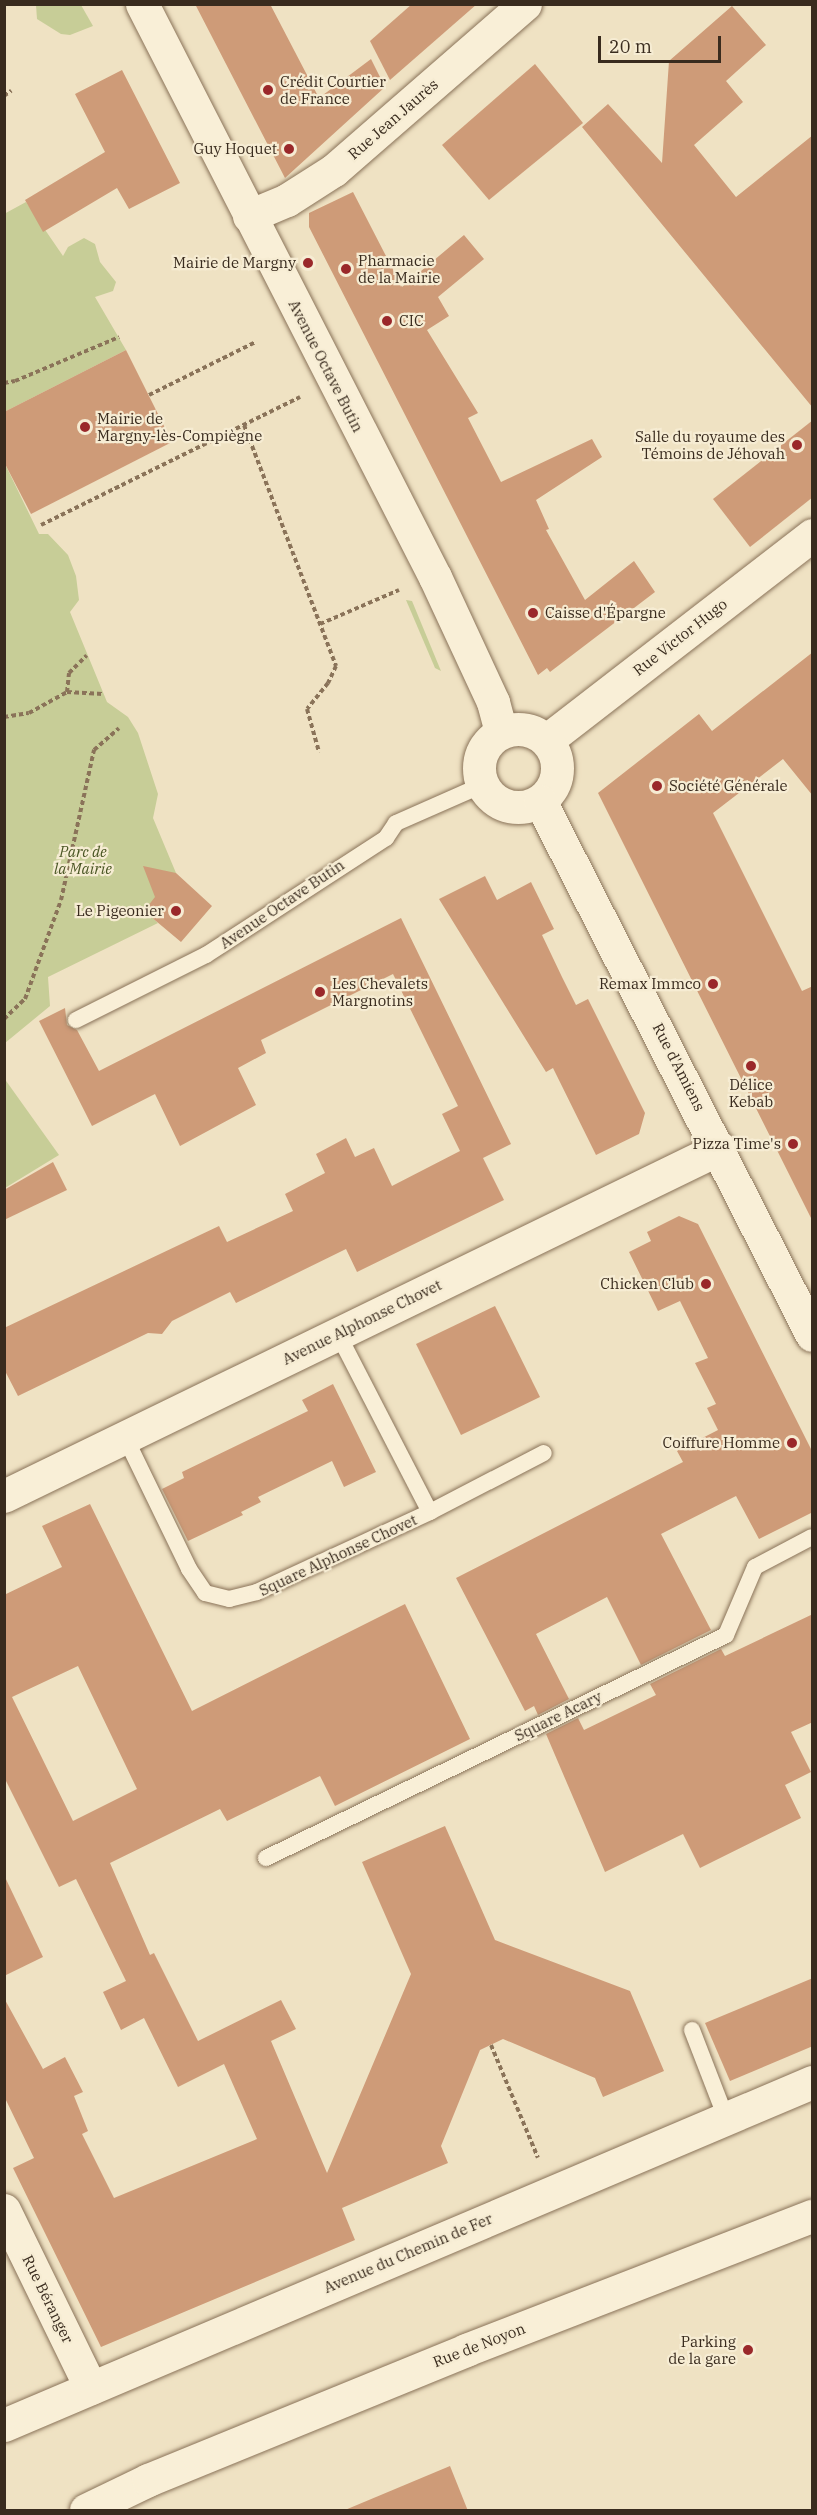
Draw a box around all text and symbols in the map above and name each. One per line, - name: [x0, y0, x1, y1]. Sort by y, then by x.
- scale bar: [601, 24, 724, 62]
- text: 20 m: [609, 35, 652, 58]
- place label: Crédit Courtier de France: [280, 72, 386, 107]
- street label: Rue Jean Jaurès: [344, 75, 442, 163]
- marker: Crédit Courtier de France: [261, 83, 275, 97]
- place label: Guy Hoquet: [193, 140, 277, 158]
- marker: Guy Hoquet: [282, 142, 296, 156]
- place label: Pharmacie de la Mairie: [358, 251, 440, 286]
- place label: Mairie de Margny: [173, 254, 296, 272]
- marker: Mairie de Margny: [301, 256, 315, 270]
- marker: Pharmacie de la Mairie: [339, 262, 353, 276]
- street label: Avenue Octave Butin: [285, 297, 367, 435]
- place label: CIC: [399, 312, 424, 330]
- marker: CIC: [380, 314, 394, 328]
- place label: Mairie de Margny-lès-Compiègne: [97, 409, 262, 444]
- marker: Mairie de Margny-lès-Compiègne: [78, 420, 92, 434]
- place label: Salle du royaume des Témoins de Jéhovah: [635, 427, 785, 462]
- marker: Salle du royaume des Témoins de Jéhovah: [790, 438, 804, 452]
- street label: Rue Victor Hugo: [629, 595, 731, 679]
- place label: Caisse d'Épargne: [545, 604, 666, 622]
- marker: Caisse d'Épargne: [526, 606, 540, 620]
- place label: Société Générale: [669, 777, 788, 795]
- marker: Société Générale: [650, 779, 664, 793]
- park label: Parc de la Mairie: [54, 842, 112, 877]
- street label: Avenue Octave Butin: [216, 856, 348, 952]
- place label: Le Pigeonier: [76, 902, 164, 920]
- marker: Le Pigeonier: [169, 904, 183, 918]
- place label: Les Chevalets Margnotins: [332, 974, 428, 1009]
- place label: Remax Immco: [599, 975, 701, 993]
- marker: Remax Immco: [706, 977, 720, 991]
- marker: Les Chevalets Margnotins: [313, 985, 327, 999]
- street label: Rue d'Amiens: [649, 1020, 709, 1114]
- marker: Délice Kebab: [744, 1059, 758, 1073]
- place label: Délice Kebab: [729, 1075, 773, 1110]
- place label: Pizza Time's: [693, 1135, 781, 1153]
- marker: Pizza Time's: [786, 1137, 800, 1151]
- place label: Chicken Club: [600, 1275, 694, 1293]
- street label: Avenue Alphonse Chovet: [279, 1276, 445, 1368]
- marker: Chicken Club: [699, 1277, 713, 1291]
- place label: Coiffure Homme: [663, 1434, 780, 1452]
- marker: Coiffure Homme: [785, 1436, 799, 1450]
- street label: Square Alphonse Chovet: [256, 1510, 420, 1600]
- street label: Square Acary: [512, 1687, 604, 1745]
- street label: Avenue du Chemin de Fer: [321, 2209, 495, 2297]
- street label: Rue Béranger: [19, 2252, 77, 2346]
- street label: Rue de Noyon: [430, 2319, 528, 2371]
- place label: Parking de la gare: [668, 2332, 736, 2367]
- marker: Parking de la gare: [741, 2343, 755, 2357]

